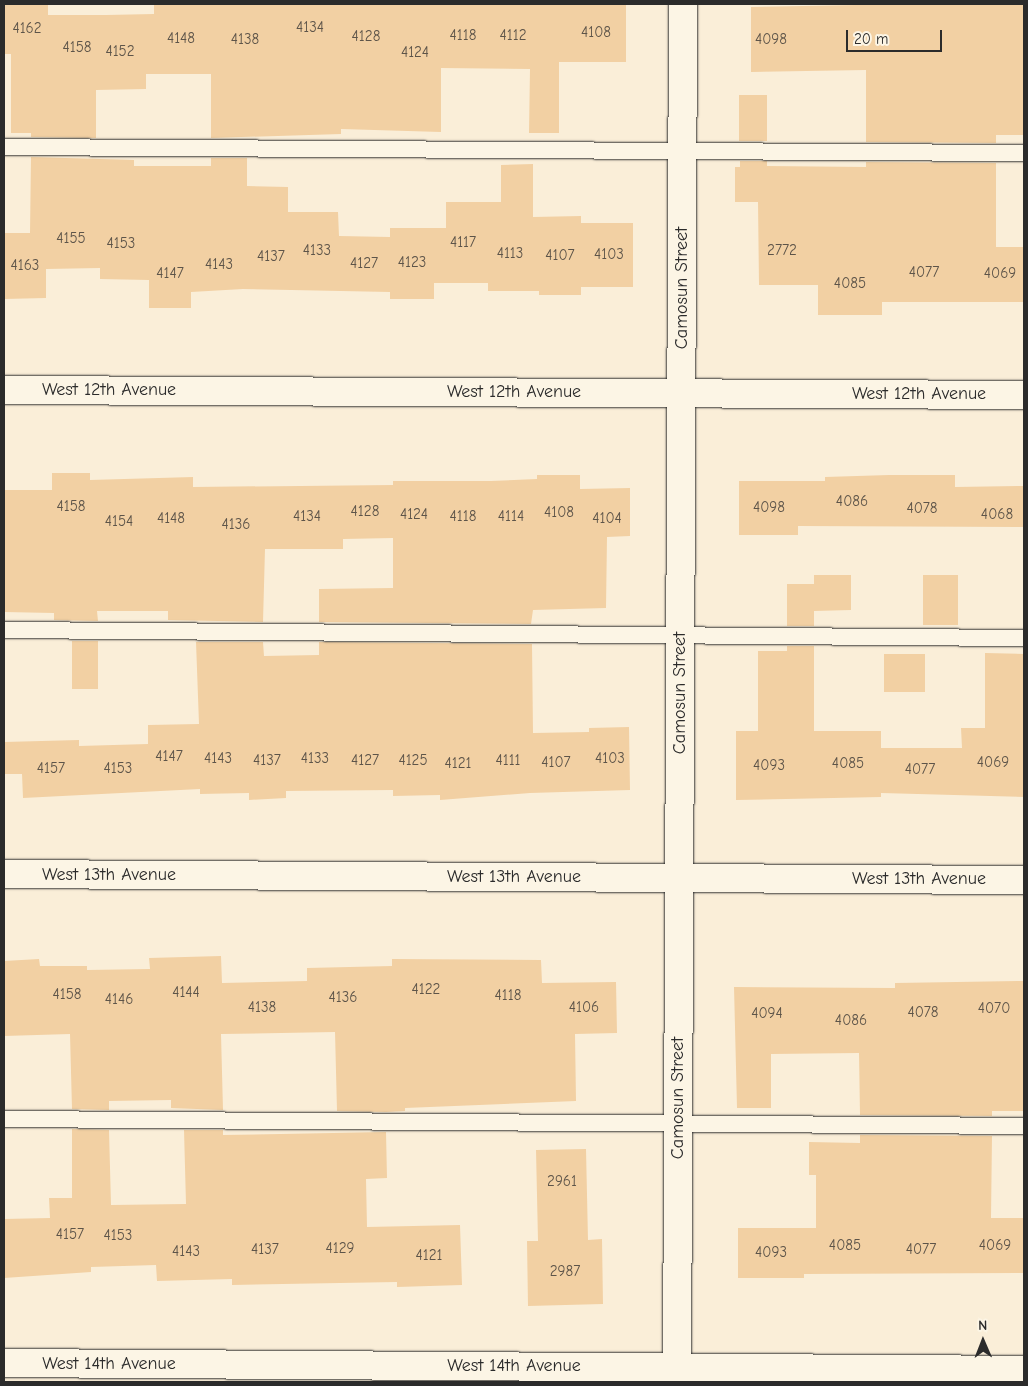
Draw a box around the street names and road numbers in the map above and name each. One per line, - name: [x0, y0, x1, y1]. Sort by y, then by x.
- street label: Camosun Street: [671, 227, 693, 349]
- street label: West 12th Avenue: [42, 379, 176, 401]
- street label: West 12th Avenue: [447, 381, 581, 403]
- street label: West 12th Avenue: [852, 383, 986, 405]
- street label: Camosun Street: [669, 632, 691, 754]
- street label: West 13th Avenue: [42, 864, 176, 886]
- street label: West 13th Avenue: [447, 866, 581, 888]
- street label: West 13th Avenue: [852, 868, 986, 890]
- street label: Camosun Street: [667, 1037, 689, 1159]
- street label: West 14th Avenue: [42, 1353, 176, 1375]
- street label: West 14th Avenue: [447, 1355, 581, 1377]

